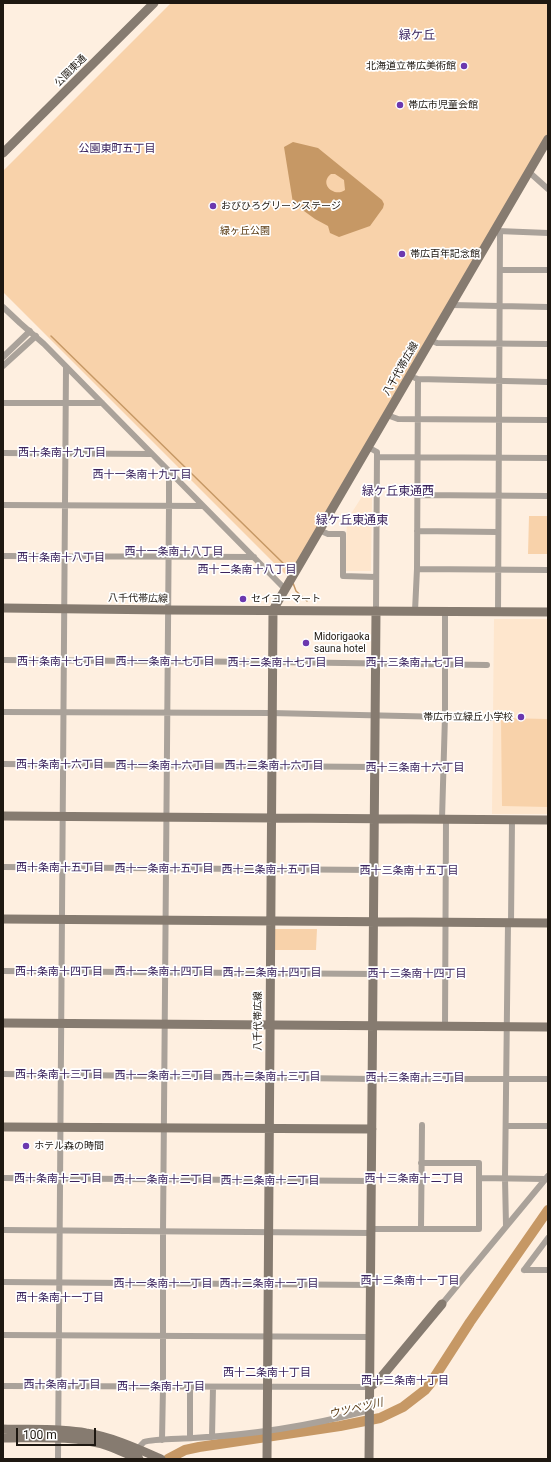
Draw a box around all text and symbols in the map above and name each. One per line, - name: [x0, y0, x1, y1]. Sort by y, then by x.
- district label: 緑ケ丘: [399, 29, 435, 43]
- street label: 公園東通: [53, 53, 89, 89]
- place label: 北海道立帯広美術館: [366, 60, 456, 72]
- marker: 北海道立帯広美術館: [459, 61, 469, 71]
- place label: 帯広市児童会館: [408, 99, 478, 111]
- marker: 帯広市児童会館: [395, 100, 405, 110]
- district label: 公園東町五丁目: [79, 142, 155, 156]
- place label: おびひろグリーンステージ: [221, 200, 341, 212]
- marker: おびひろグリーンステージ: [208, 201, 218, 211]
- park label: 緑ヶ丘公園: [220, 225, 270, 237]
- place label: 帯広百年記念館: [410, 248, 480, 260]
- marker: 帯広百年記念館: [397, 249, 407, 259]
- street label: 八千代帯広線: [381, 340, 421, 398]
- district label: 西十条南十九丁目: [18, 446, 106, 460]
- district label: 西十一条南十九丁目: [93, 468, 191, 482]
- district label: 緑ケ丘東通西: [362, 485, 434, 499]
- district label: 緑ケ丘東通東: [316, 514, 388, 528]
- district label: 西十一条南十八丁目: [125, 545, 223, 559]
- district label: 西十条南十八丁目: [17, 551, 105, 565]
- district label: 西十二条南十八丁目: [198, 563, 296, 577]
- street label: 八千代帯広線: [108, 592, 168, 606]
- place label: セイコーマート: [251, 593, 321, 605]
- marker: セイコーマート: [238, 594, 248, 604]
- place label: Midorigaoka sauna hotel: [314, 631, 370, 654]
- marker: Midorigaoka sauna hotel: [301, 638, 311, 648]
- district label: 西十条南十七丁目: [17, 655, 105, 669]
- district label: 西十一条南十七丁目: [116, 655, 214, 669]
- district label: 西十二条南十七丁目: [228, 656, 326, 670]
- district label: 西十三条南十七丁目: [366, 656, 464, 670]
- place label: 帯広市立緑丘小学校: [423, 711, 513, 723]
- marker: 帯広市立緑丘小学校: [516, 712, 526, 722]
- district label: 西十条南十六丁目: [16, 758, 104, 772]
- district label: 西十一条南十六丁目: [116, 759, 214, 773]
- district label: 西十二条南十六丁目: [225, 759, 323, 773]
- district label: 西十三条南十六丁目: [366, 761, 464, 775]
- district label: 西十条南十五丁目: [16, 861, 104, 875]
- district label: 西十一条南十五丁目: [115, 862, 213, 876]
- district label: 西十二条南十五丁目: [222, 863, 320, 877]
- district label: 西十三条南十五丁目: [360, 864, 458, 878]
- district label: 西十条南十四丁目: [15, 965, 103, 979]
- district label: 西十一条南十四丁目: [115, 965, 213, 979]
- district label: 西十二条南十四丁目: [223, 966, 321, 980]
- district label: 西十三条南十四丁目: [368, 967, 466, 981]
- street label: 八千代帯広線: [252, 991, 264, 1051]
- district label: 西十条南十三丁目: [15, 1068, 103, 1082]
- district label: 西十一条南十三丁目: [115, 1069, 213, 1083]
- district label: 西十二条南十三丁目: [222, 1070, 320, 1084]
- district label: 西十三条南十三丁目: [366, 1071, 464, 1085]
- place label: ホテル森の時間: [34, 1140, 104, 1152]
- marker: ホテル森の時間: [21, 1141, 31, 1151]
- district label: 西十条南十二丁目: [14, 1172, 102, 1186]
- district label: 西十三条南十二丁目: [365, 1172, 463, 1186]
- district label: 西十一条南十二丁目: [114, 1173, 212, 1187]
- district label: 西十二条南十二丁目: [221, 1174, 319, 1188]
- district label: 西十三条南十一丁目: [361, 1274, 459, 1288]
- district label: 西十一条南十一丁目: [114, 1277, 212, 1291]
- district label: 西十二条南十一丁目: [220, 1277, 318, 1291]
- district label: 西十条南十一丁目: [16, 1291, 104, 1305]
- district label: 西十二条南十丁目: [223, 1366, 311, 1380]
- district label: 西十三条南十丁目: [361, 1374, 449, 1388]
- district label: 西十条南十丁目: [24, 1378, 100, 1392]
- district label: 西十一条南十丁目: [117, 1380, 205, 1394]
- water label: ウツベツ川: [328, 1396, 384, 1422]
- scale bar: [18, 1420, 98, 1446]
- text: 100 m: [23, 1428, 57, 1442]

